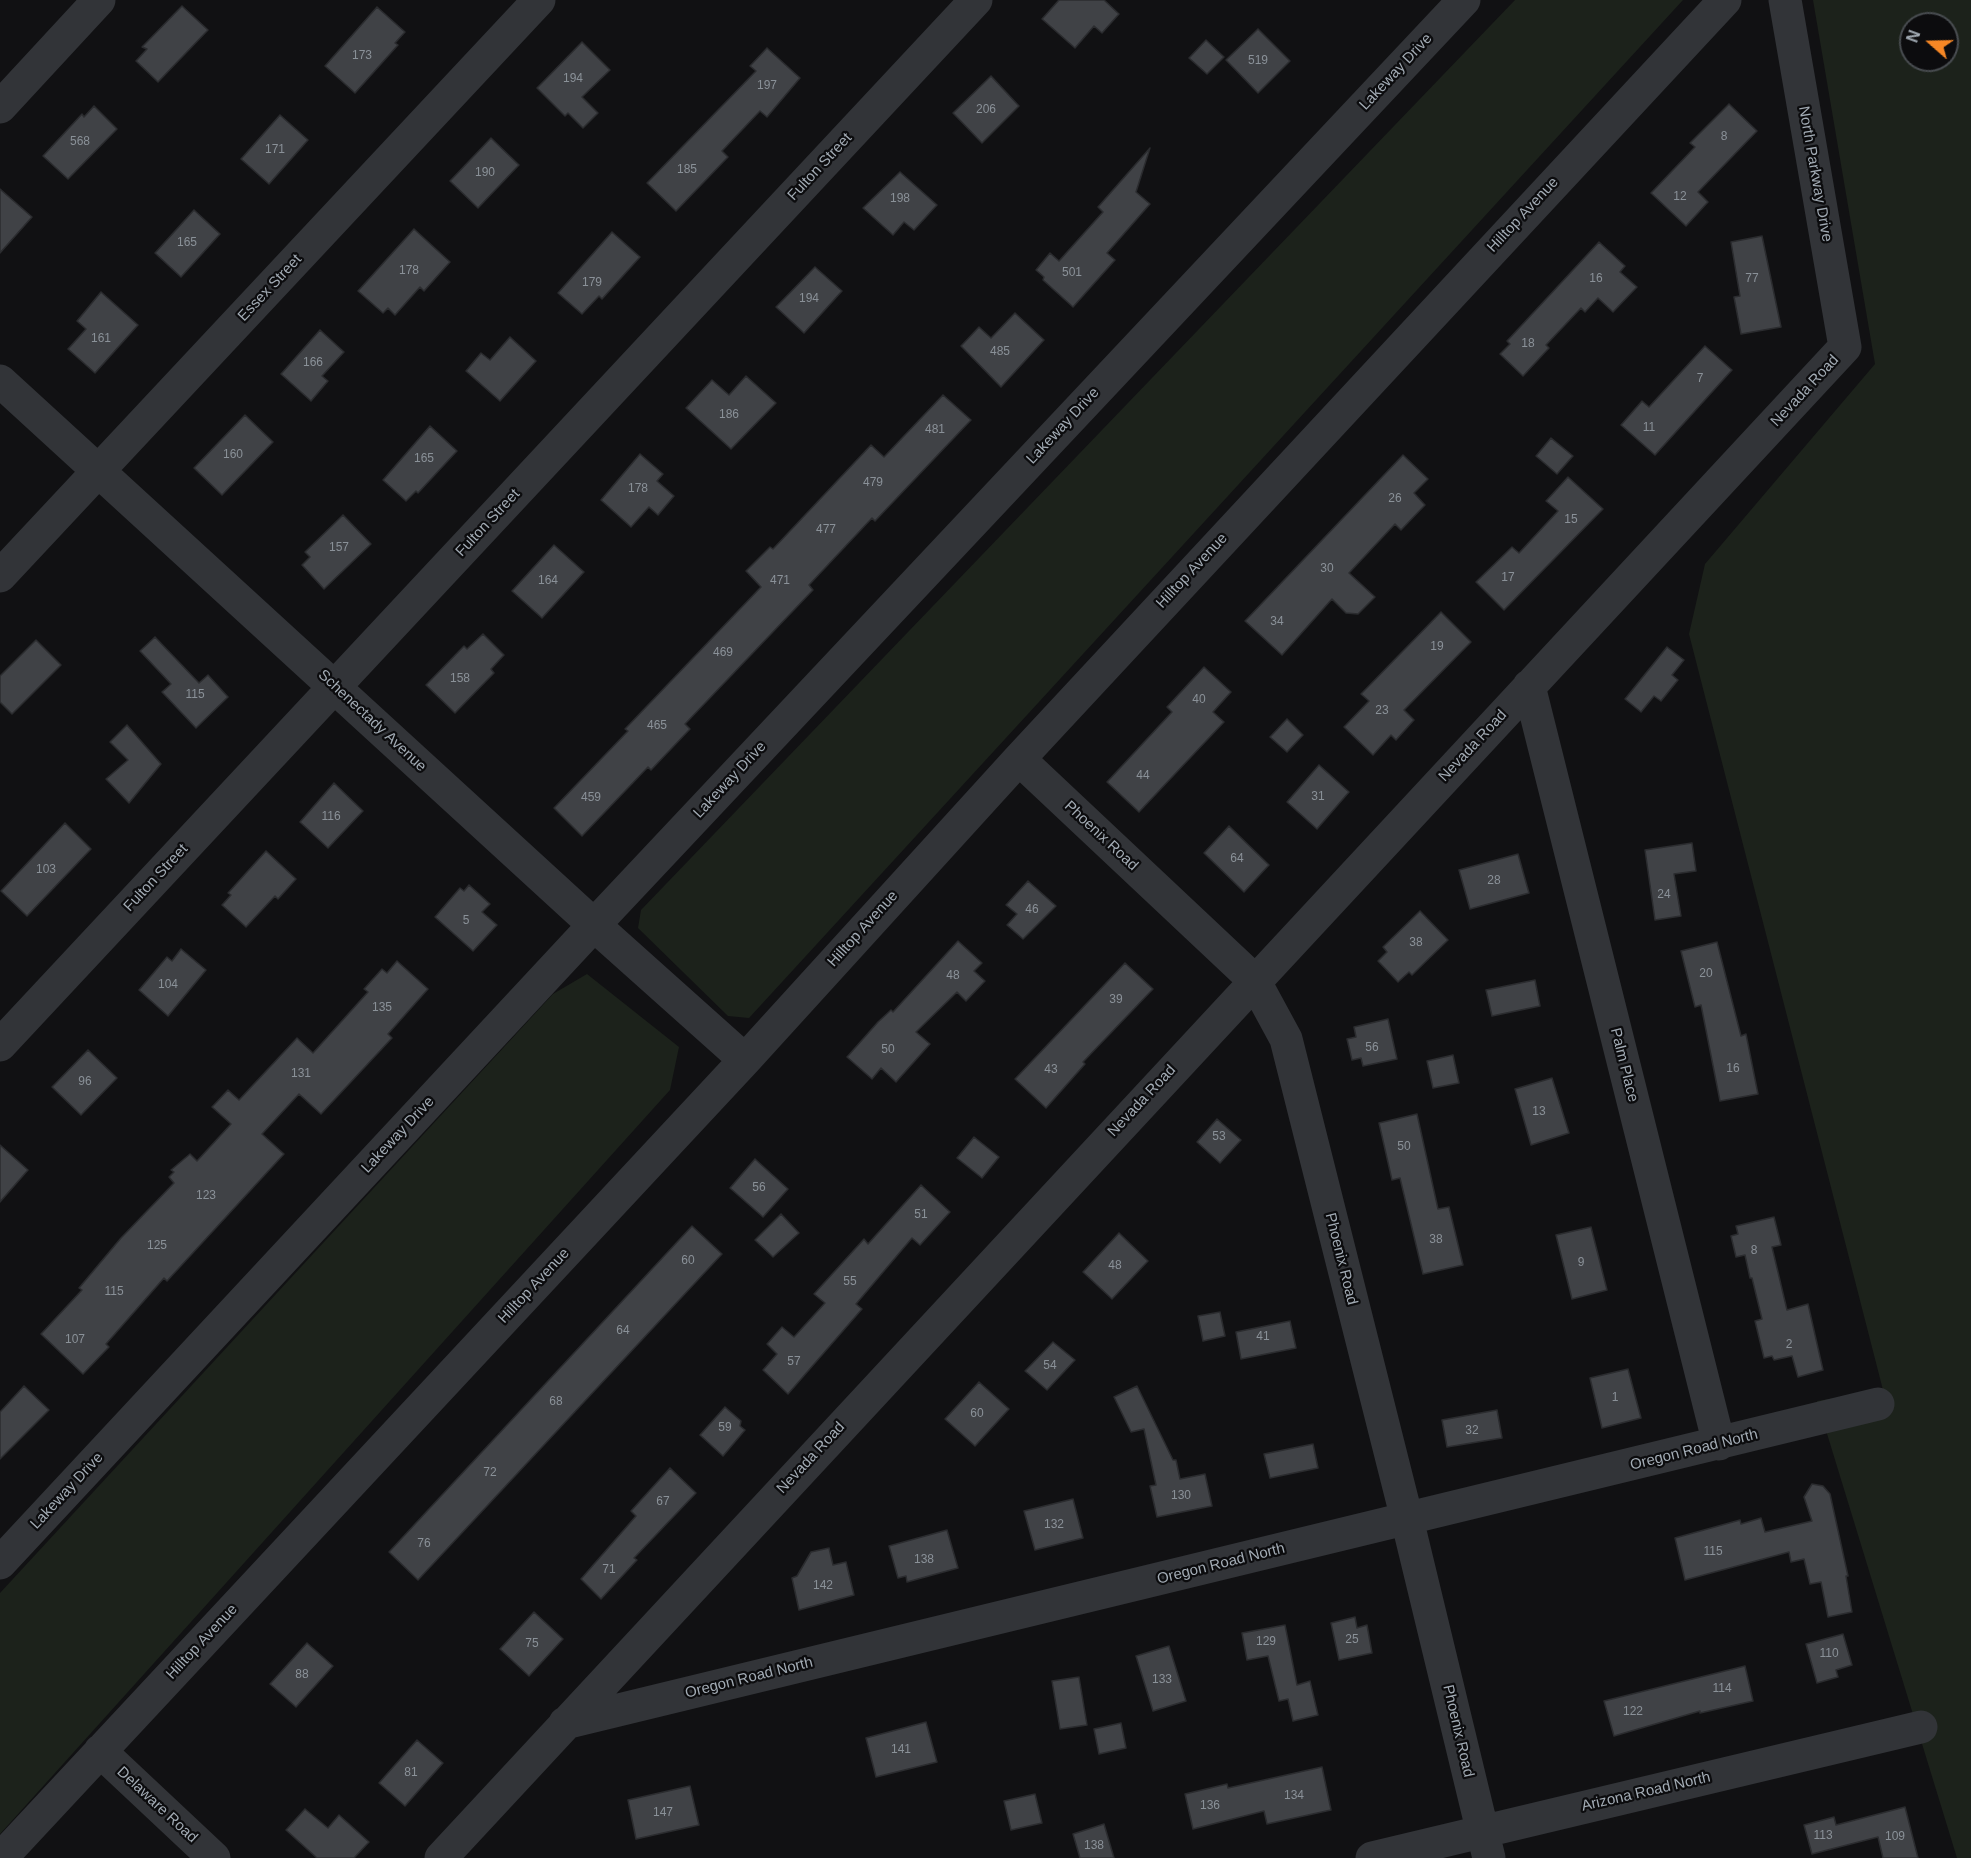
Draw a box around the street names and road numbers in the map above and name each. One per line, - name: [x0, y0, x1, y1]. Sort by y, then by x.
- street label: Lakeway Drive: [1356, 30, 1436, 114]
- street label: North Parkway Drive: [1794, 105, 1836, 243]
- street label: Fulton Street: [784, 129, 856, 205]
- street label: Hilltop Avenue: [1484, 174, 1562, 256]
- street label: Essex Street: [234, 251, 306, 325]
- street label: Nevada Road: [1767, 351, 1843, 431]
- street label: Lakeway Drive: [1023, 384, 1103, 468]
- street label: Fulton Street: [452, 485, 524, 561]
- street label: Hilltop Avenue: [1153, 530, 1231, 612]
- street label: Schenectady Avenue: [314, 666, 430, 776]
- street label: Nevada Road: [1435, 706, 1511, 786]
- street label: Lakeway Drive: [690, 738, 770, 822]
- street label: Phoenix Road: [1060, 797, 1142, 875]
- street label: Fulton Street: [120, 840, 192, 916]
- street label: Hilltop Avenue: [824, 887, 902, 971]
- street label: Palm Place: [1606, 1026, 1642, 1104]
- street label: Nevada Road: [1104, 1061, 1180, 1141]
- street label: Lakeway Drive: [358, 1093, 438, 1177]
- street label: Phoenix Road: [1321, 1211, 1361, 1307]
- street label: Hilltop Avenue: [495, 1245, 573, 1327]
- street label: Nevada Road: [773, 1418, 849, 1498]
- street label: Oregon Road North: [1628, 1425, 1760, 1475]
- street label: Lakeway Drive: [27, 1449, 107, 1533]
- street label: Oregon Road North: [1155, 1539, 1287, 1589]
- street label: Hilltop Avenue: [163, 1601, 241, 1683]
- street label: Oregon Road North: [683, 1653, 815, 1703]
- street label: Phoenix Road: [1439, 1683, 1477, 1779]
- street label: Delaware Road: [113, 1763, 201, 1847]
- street label: Arizona Road North: [1580, 1768, 1712, 1816]

